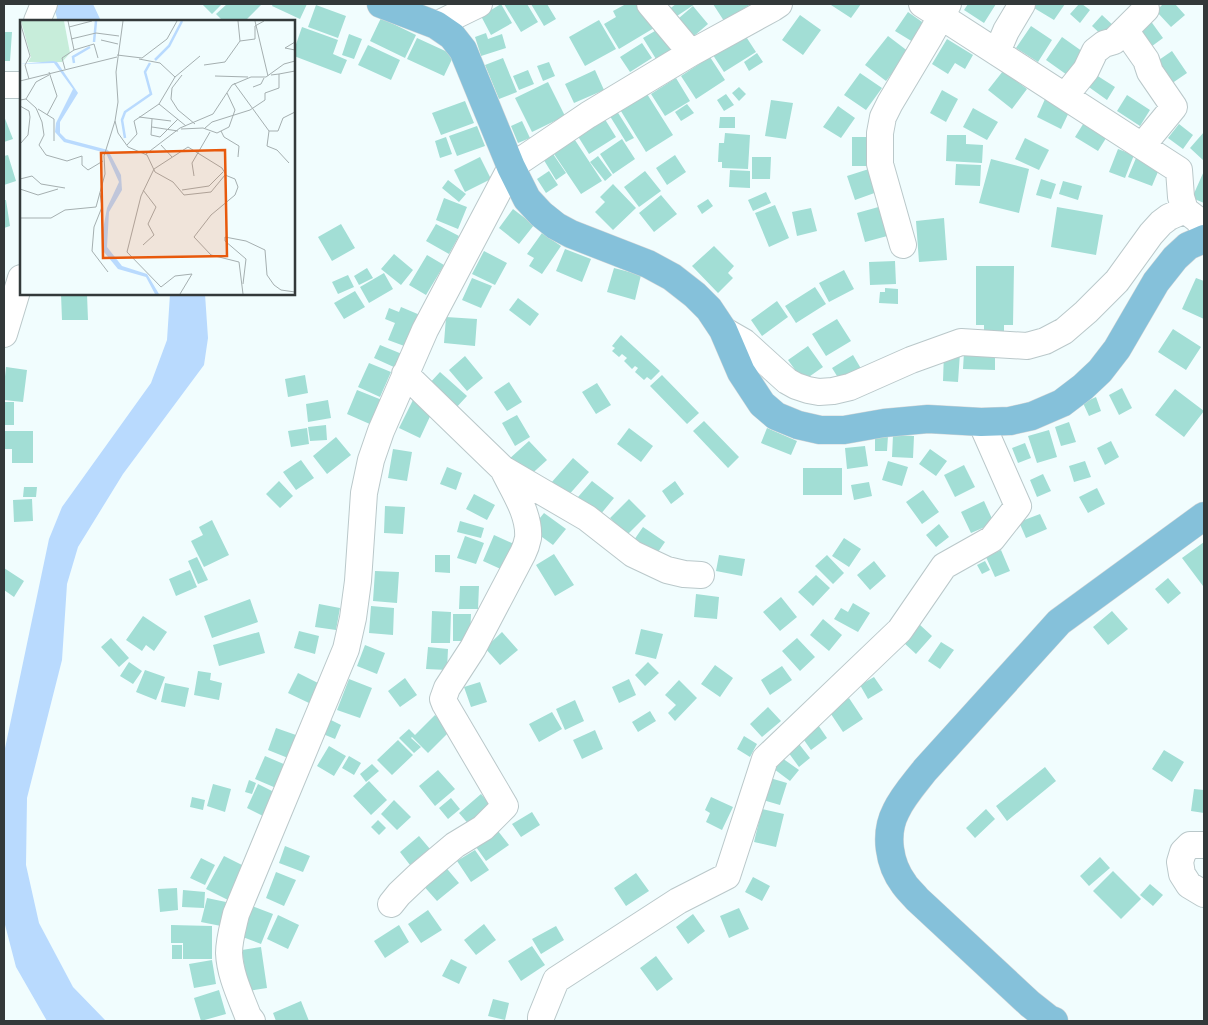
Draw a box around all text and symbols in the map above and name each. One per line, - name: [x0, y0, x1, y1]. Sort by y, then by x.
- inset map: [20, 20, 295, 295]

